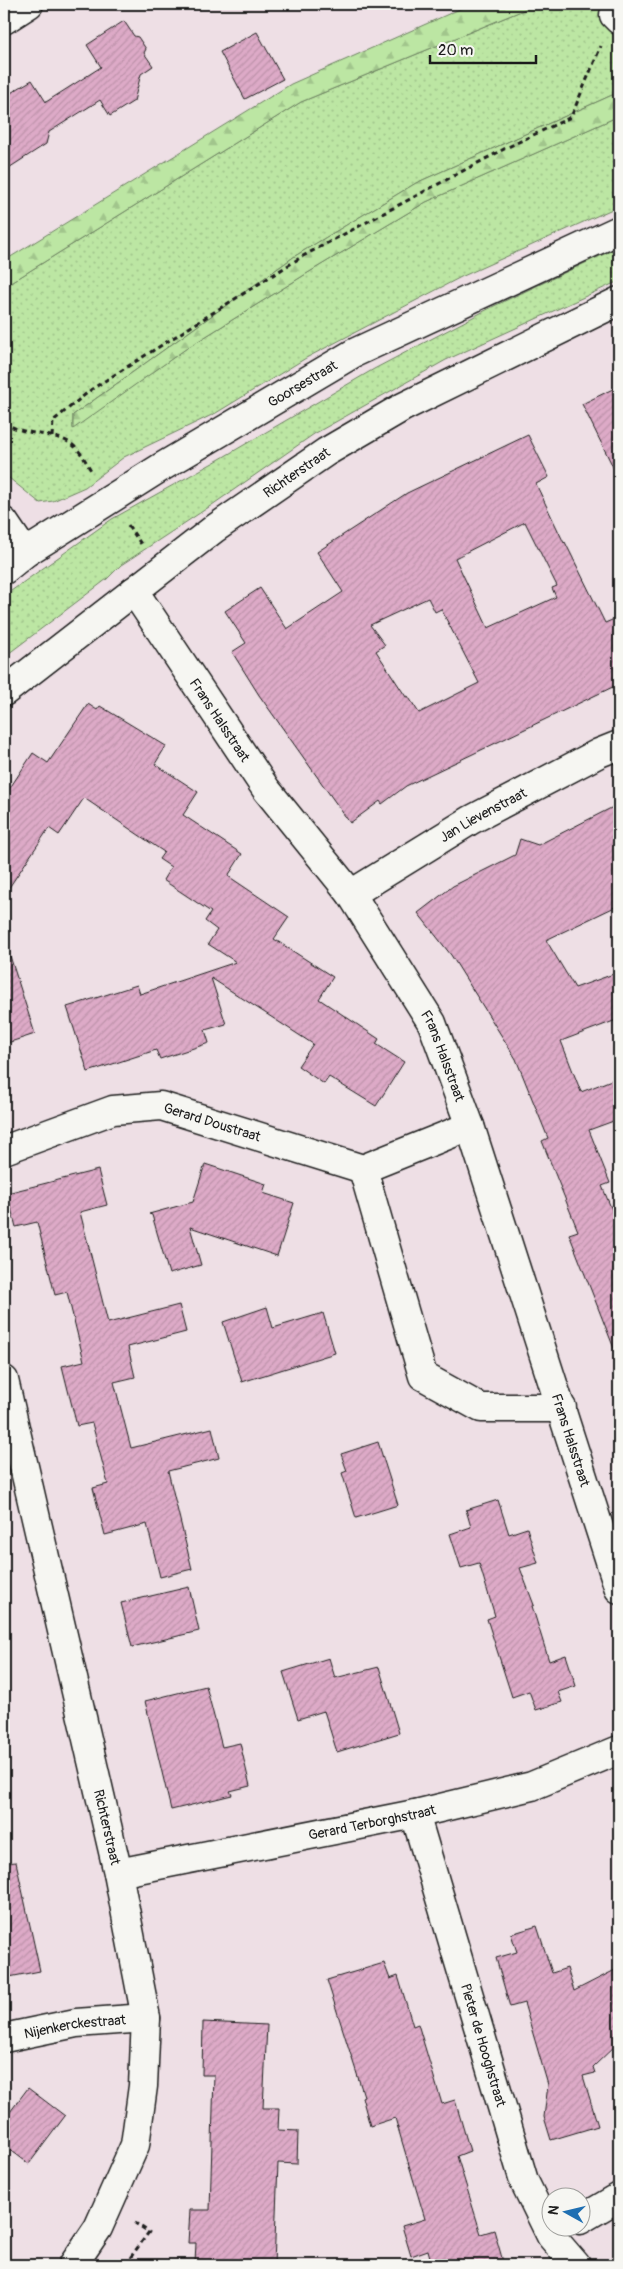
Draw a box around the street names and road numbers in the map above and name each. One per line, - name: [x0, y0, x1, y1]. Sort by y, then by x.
- street label: Goorsestraat: [265, 357, 341, 411]
- street label: Richterstraat: [260, 444, 334, 501]
- street label: Frans Halsstraat: [186, 675, 254, 765]
- street label: Jan Lievenstraat: [437, 784, 530, 846]
- street label: Frans Halsstraat: [417, 1007, 468, 1104]
- street label: Gerard Doustraat: [161, 1099, 263, 1146]
- street label: Frans Halsstraat: [548, 1392, 594, 1489]
- street label: Richterstraat: [90, 1788, 124, 1867]
- street label: Gerard Terborghstraat: [307, 1801, 438, 1844]
- street label: Pieter de Hooghstraat: [457, 1982, 510, 2109]
- street label: Nijenkerckestraat: [23, 2011, 127, 2043]

